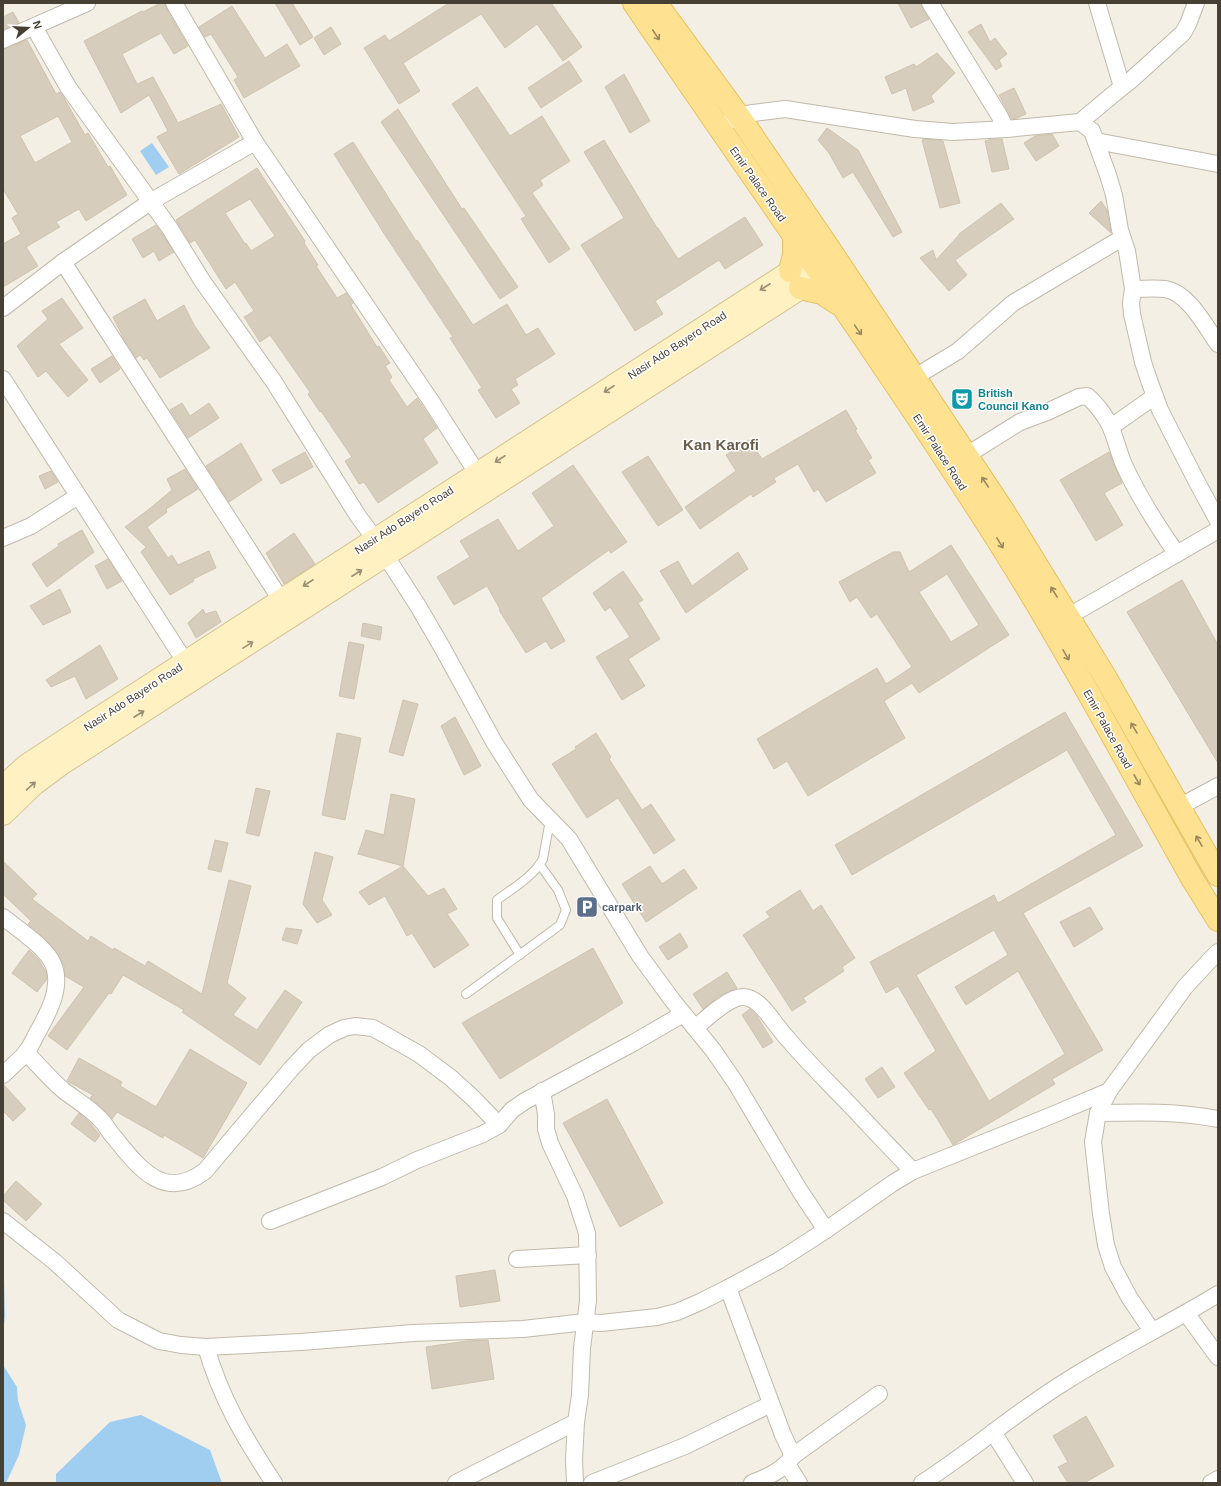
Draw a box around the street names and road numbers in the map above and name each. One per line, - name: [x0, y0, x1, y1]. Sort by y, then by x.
- street label: Emir Palace Road: [728, 144, 788, 224]
- street label: Nasir Ado Bayero Road: [626, 309, 728, 381]
- street label: Emir Palace Road: [911, 412, 969, 492]
- street label: Nasir Ado Bayero Road: [353, 484, 455, 556]
- street label: Nasir Ado Bayero Road: [82, 661, 184, 733]
- street label: Emir Palace Road: [1081, 687, 1135, 771]

